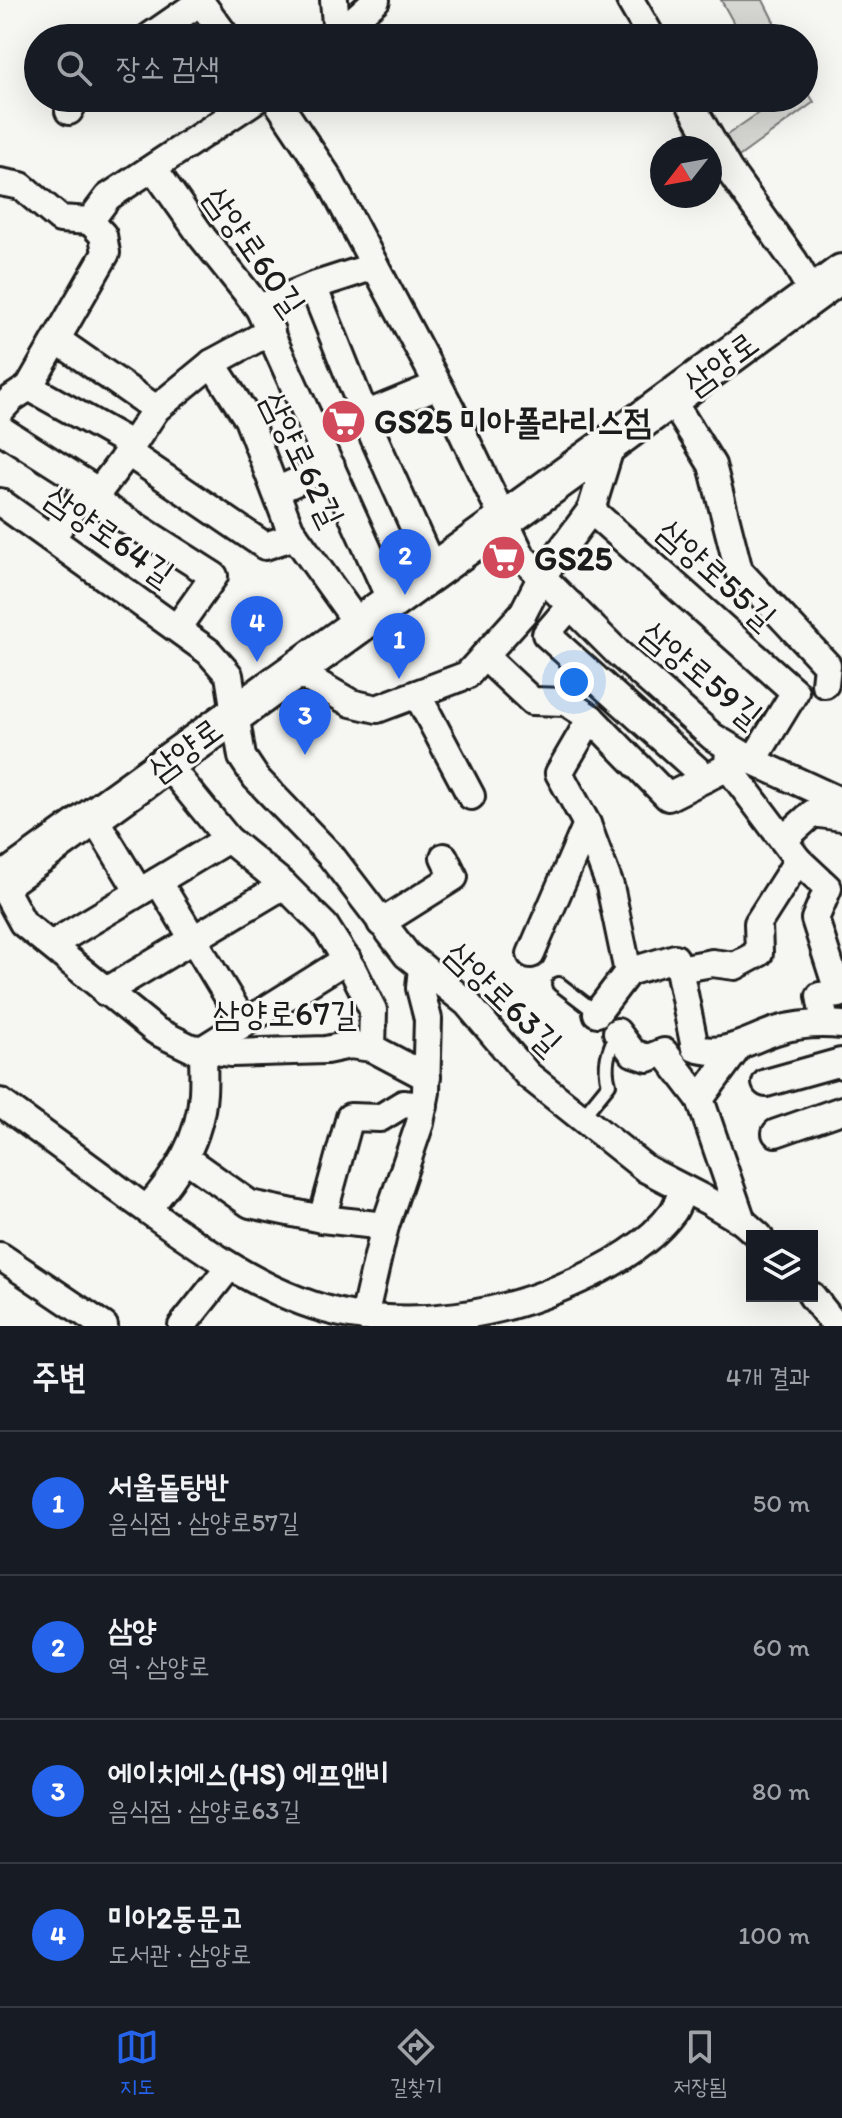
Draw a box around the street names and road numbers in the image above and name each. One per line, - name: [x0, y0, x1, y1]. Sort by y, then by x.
- street label: 삼양로60길: [196, 178, 314, 324]
- street label: 삼양로: [676, 322, 766, 404]
- street label: 삼양로62길: [253, 385, 353, 533]
- street label: 삼양로64길: [38, 476, 182, 594]
- street label: 삼양로55길: [649, 510, 785, 638]
- street label: 삼양로59길: [633, 612, 771, 736]
- street label: 삼양로: [140, 708, 230, 790]
- street label: 삼양로63길: [437, 933, 571, 1063]
- street label: 삼양로67길: [213, 993, 357, 1034]

